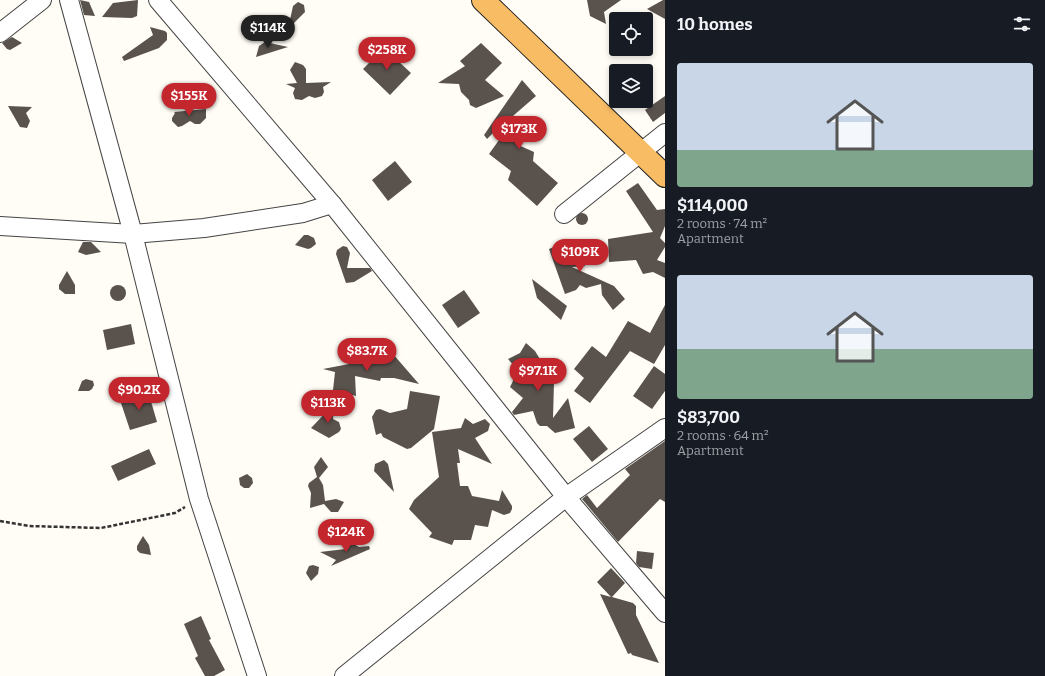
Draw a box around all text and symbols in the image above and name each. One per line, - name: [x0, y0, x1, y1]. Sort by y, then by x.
- map controls: [609, 12, 653, 108]
- button: locate: [609, 12, 653, 56]
- icon: filters: [1011, 13, 1033, 35]
- text: 10 homes: [677, 14, 753, 35]
- pin: $114K: [240, 15, 296, 49]
- text: $114K: [250, 20, 286, 35]
- pin: $258K: [359, 37, 415, 71]
- text: $258K: [367, 42, 407, 57]
- button: layers: [609, 64, 653, 108]
- pin: $155K: [161, 83, 217, 117]
- text: $155K: [171, 88, 208, 103]
- icon: home: [819, 89, 891, 161]
- pin: $173K: [491, 116, 547, 150]
- text: $173K: [501, 121, 537, 136]
- text: $114,000: [677, 195, 748, 216]
- text: 2 rooms · 74 m²: [677, 216, 767, 231]
- text: Apartment: [677, 231, 744, 246]
- pin: $109K: [552, 239, 608, 273]
- text: $109K: [561, 244, 599, 259]
- icon: home: [819, 301, 891, 373]
- pin: $83.7K: [334, 338, 400, 372]
- text: $83.7K: [346, 343, 388, 358]
- pin: $97.1K: [505, 358, 571, 392]
- text: $97.1K: [519, 363, 557, 378]
- pin: $90.2K: [106, 377, 172, 411]
- text: $90.2K: [118, 382, 160, 397]
- pin: $113K: [300, 390, 356, 424]
- text: $113K: [310, 395, 346, 410]
- text: $83,700: [677, 407, 740, 428]
- text: 2 rooms · 64 m²: [677, 428, 769, 443]
- text: Apartment: [677, 443, 744, 458]
- pin: $124K: [318, 519, 374, 553]
- text: $124K: [327, 524, 365, 539]

